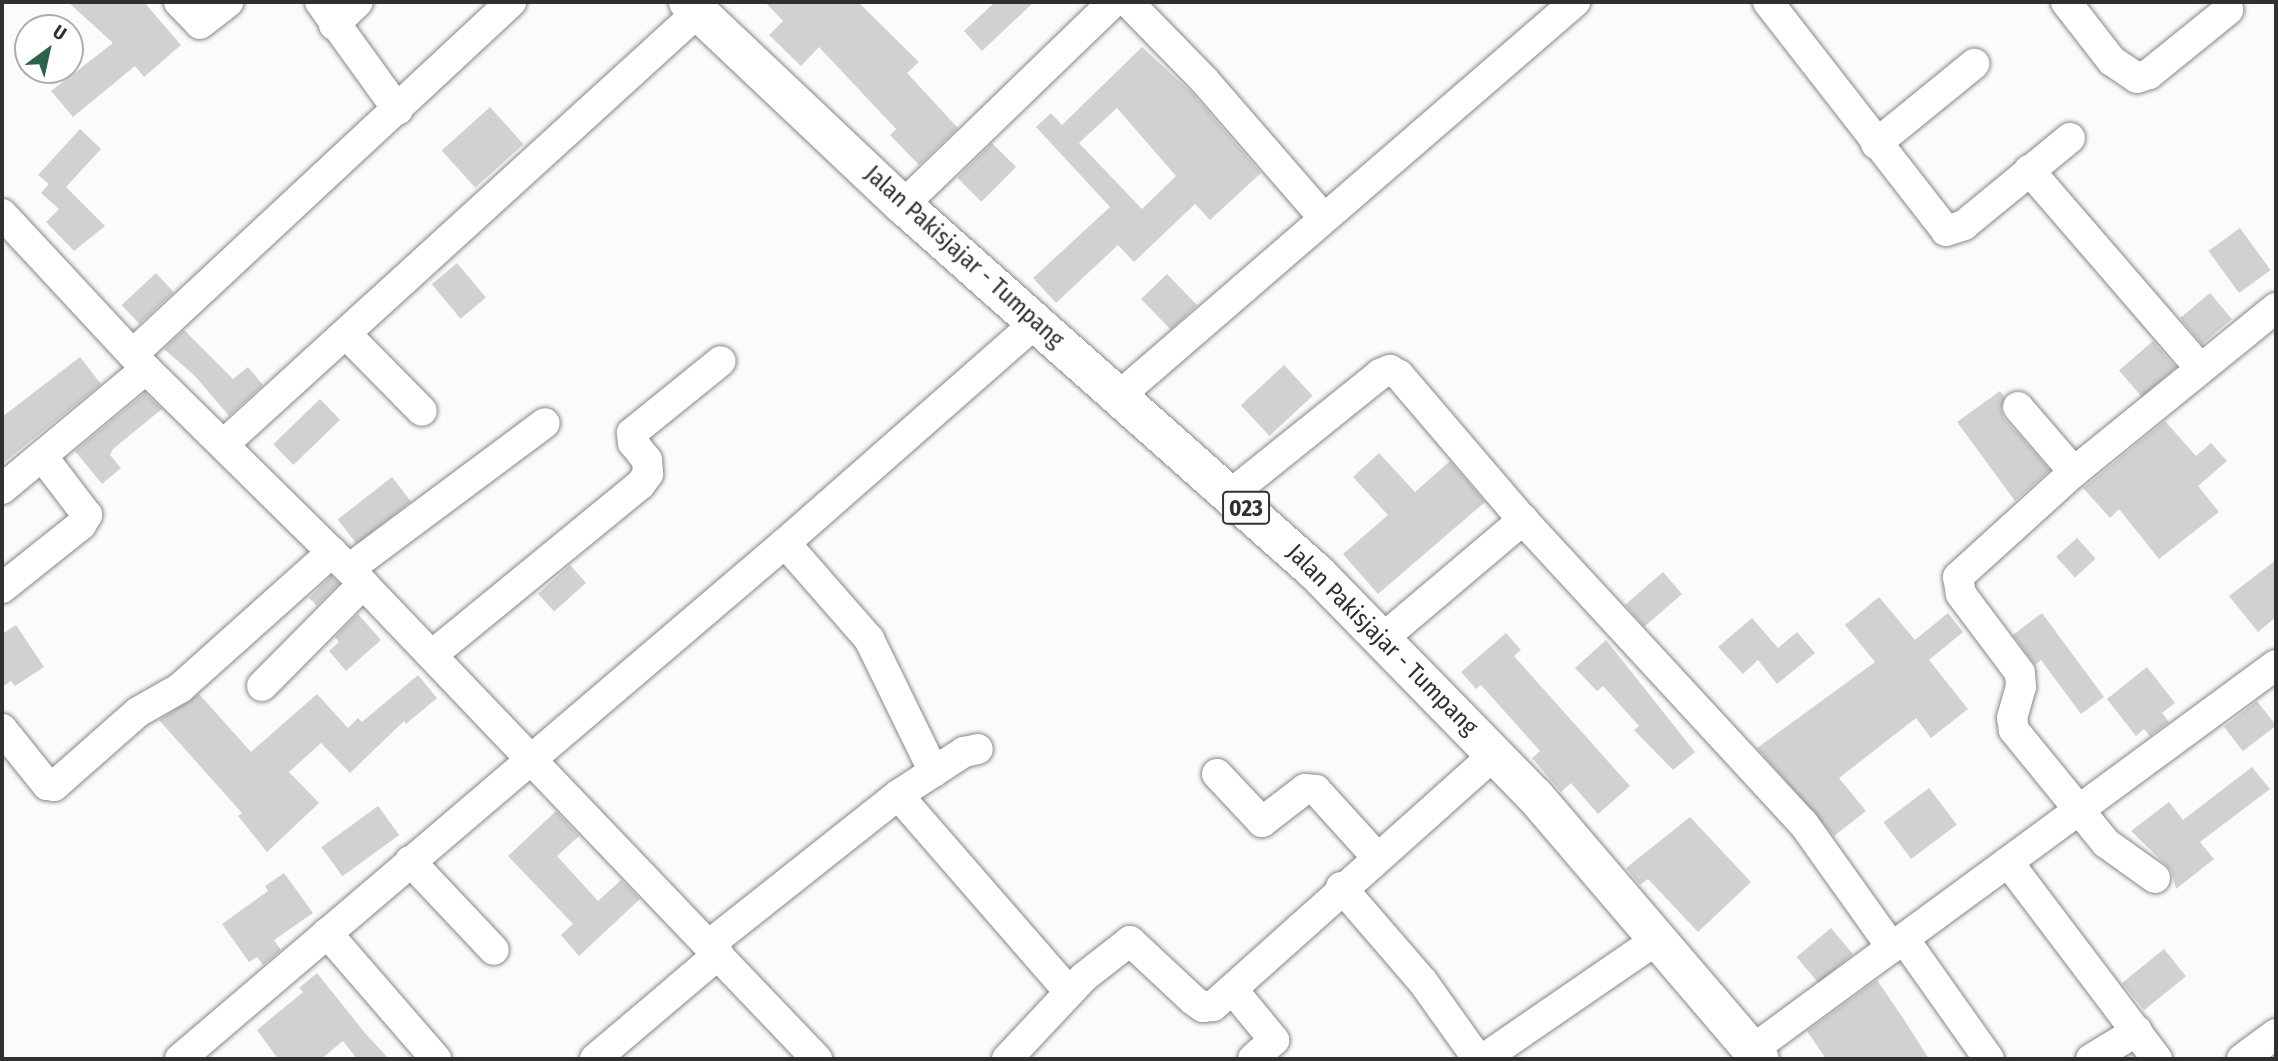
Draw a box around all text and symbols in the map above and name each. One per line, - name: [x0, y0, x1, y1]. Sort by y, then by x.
- north arrow: [14, 14, 84, 84]
- text: U: [49, 20, 71, 45]
- street label: Jalan Pakisjajar - Tumpang: [858, 160, 1070, 354]
- road number: 023: [1222, 488, 1270, 528]
- street label: Jalan Pakisjajar - Tumpang: [1281, 539, 1483, 741]

